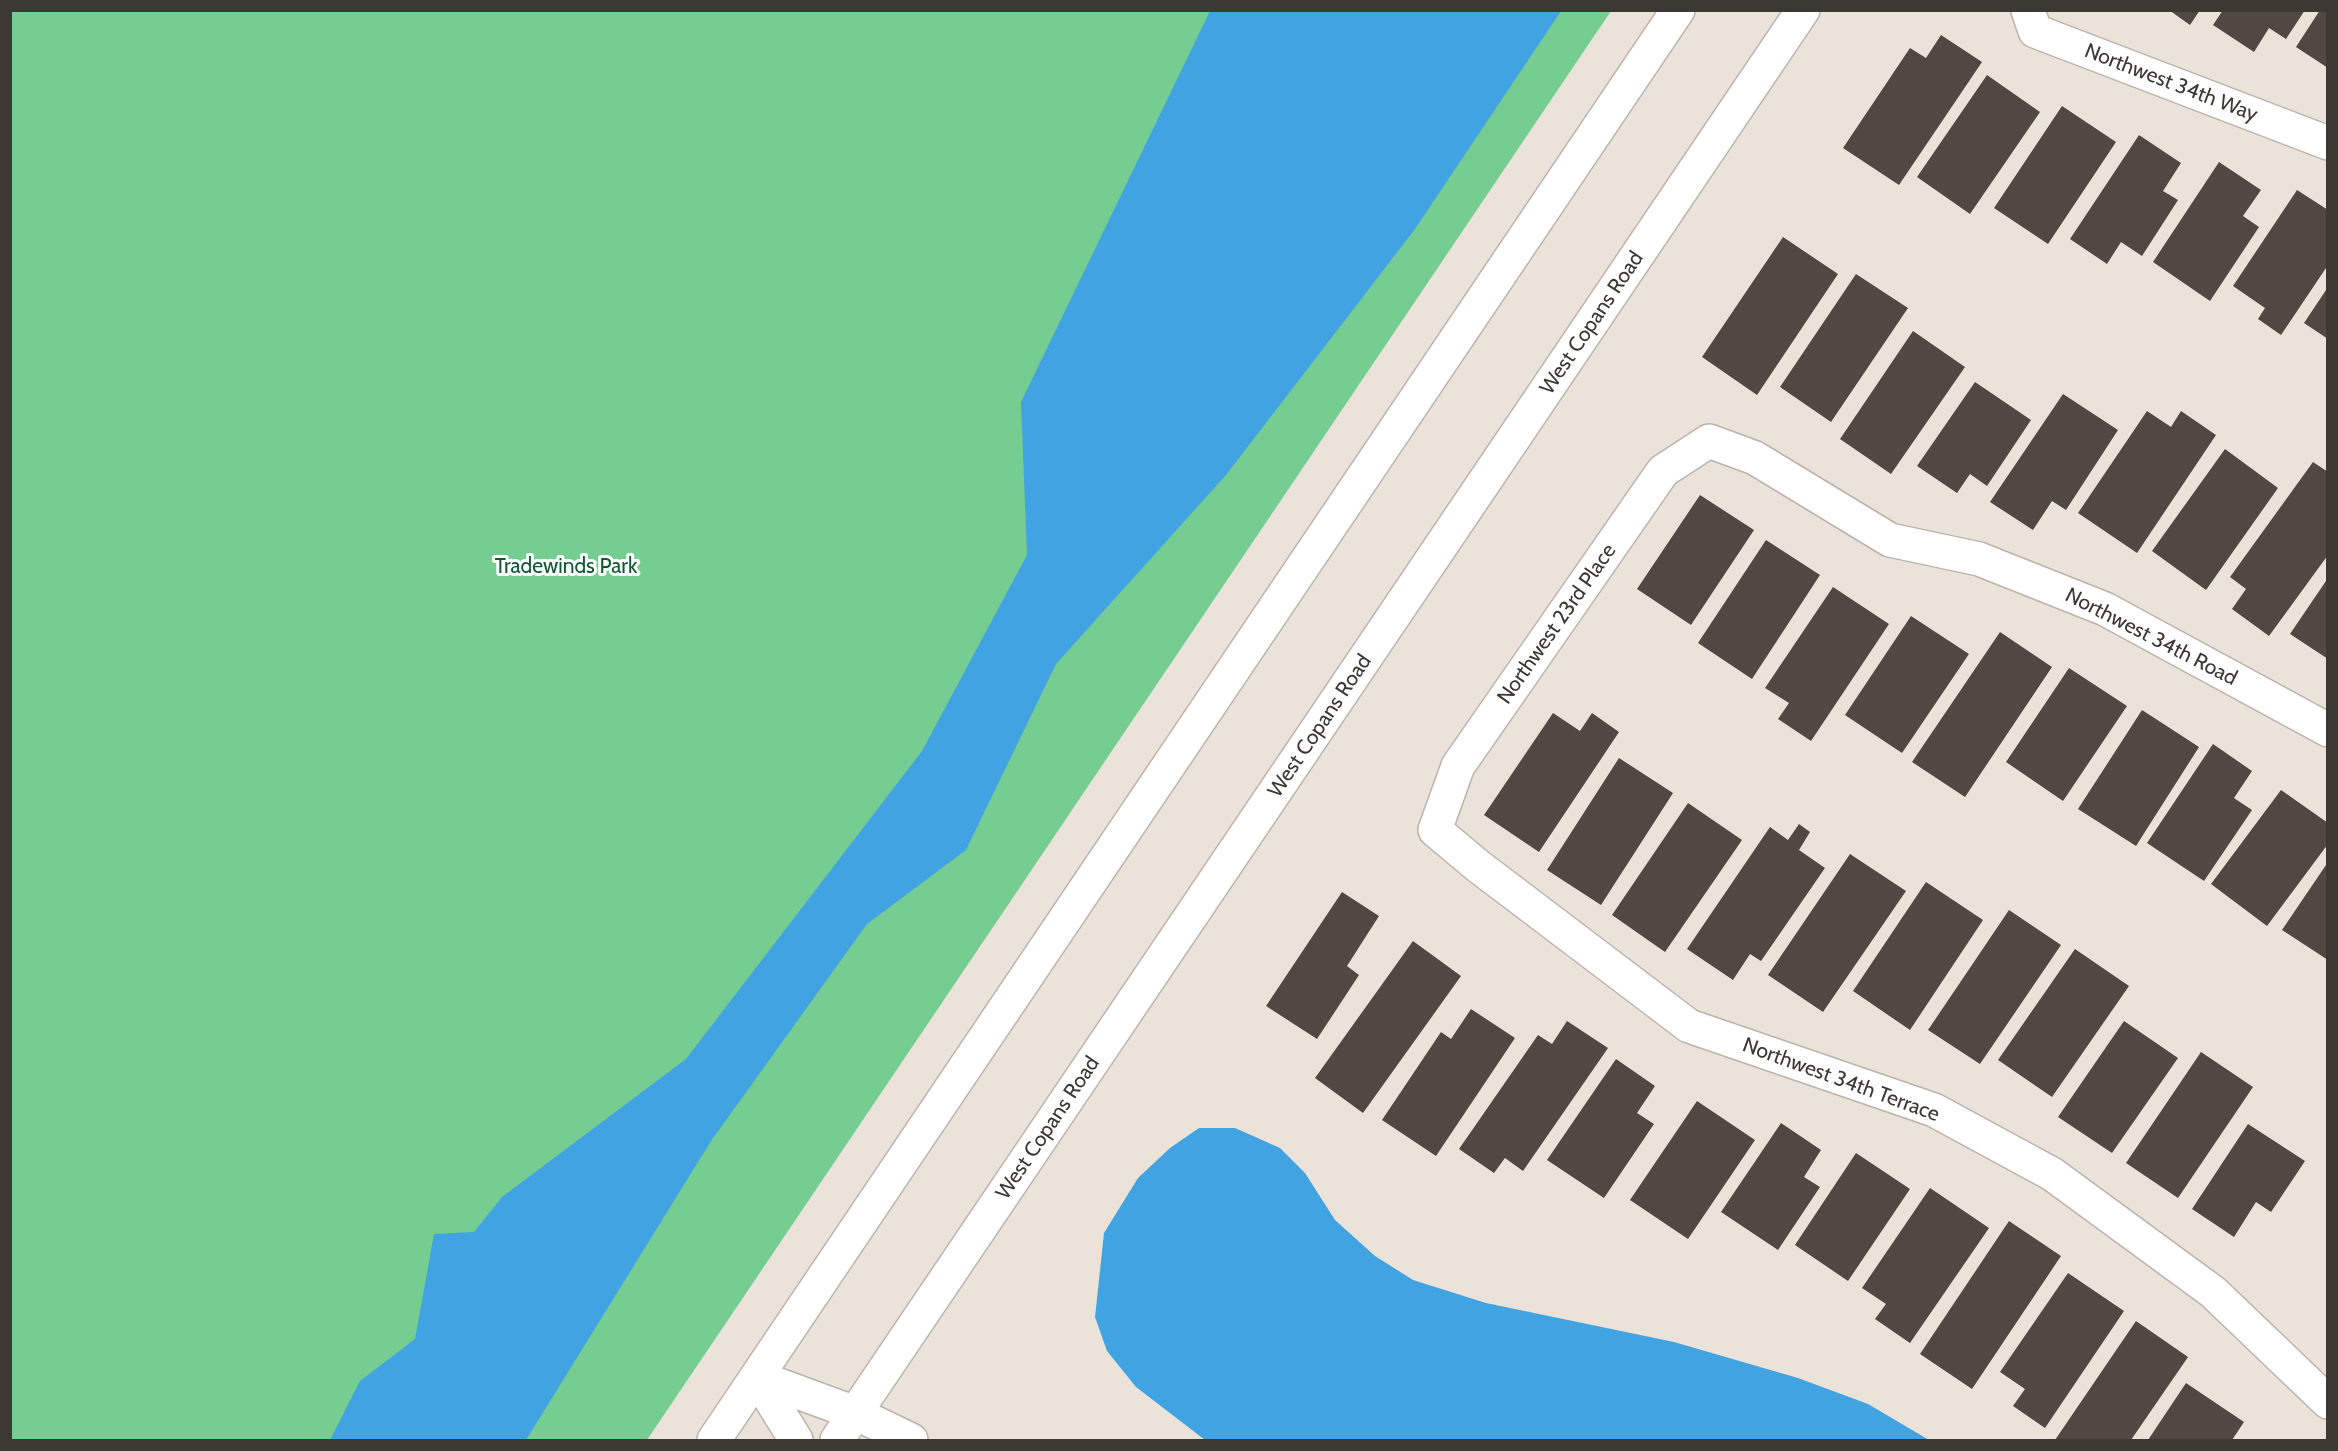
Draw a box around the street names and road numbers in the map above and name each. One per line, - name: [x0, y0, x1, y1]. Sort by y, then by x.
- street label: Northwest 34th Way: [2081, 38, 2261, 128]
- street label: West Copans Road: [1535, 247, 1649, 399]
- street label: Northwest 23rd Place: [1492, 539, 1622, 709]
- street label: Northwest 34th Road: [2061, 583, 2241, 691]
- street label: West Copans Road: [1263, 650, 1377, 802]
- street label: Northwest 34th Terrace: [1739, 1033, 1943, 1127]
- street label: West Copans Road: [991, 1052, 1105, 1204]

